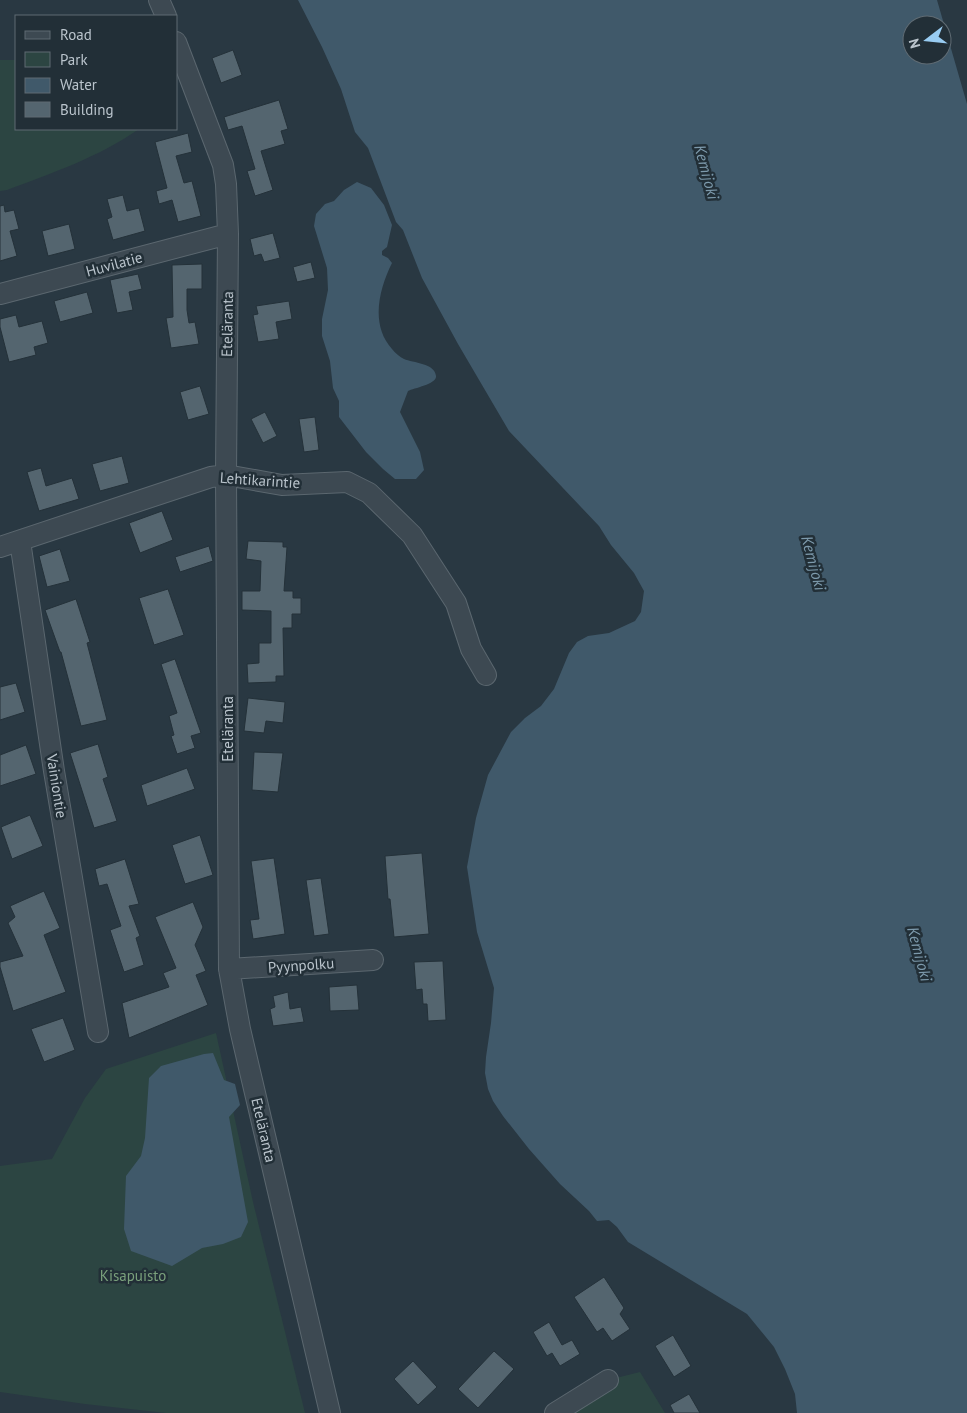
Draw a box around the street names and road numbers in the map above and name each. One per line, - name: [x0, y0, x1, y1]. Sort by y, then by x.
- street label: Huvilatie: [84, 247, 144, 281]
- street label: Eteläranta: [217, 291, 237, 357]
- street label: Lehtikarintie: [219, 468, 301, 492]
- street label: Eteläranta: [218, 696, 237, 762]
- street label: Vainiontie: [42, 752, 71, 819]
- street label: Pyynpolku: [267, 953, 335, 977]
- street label: Eteläranta: [247, 1096, 281, 1164]

